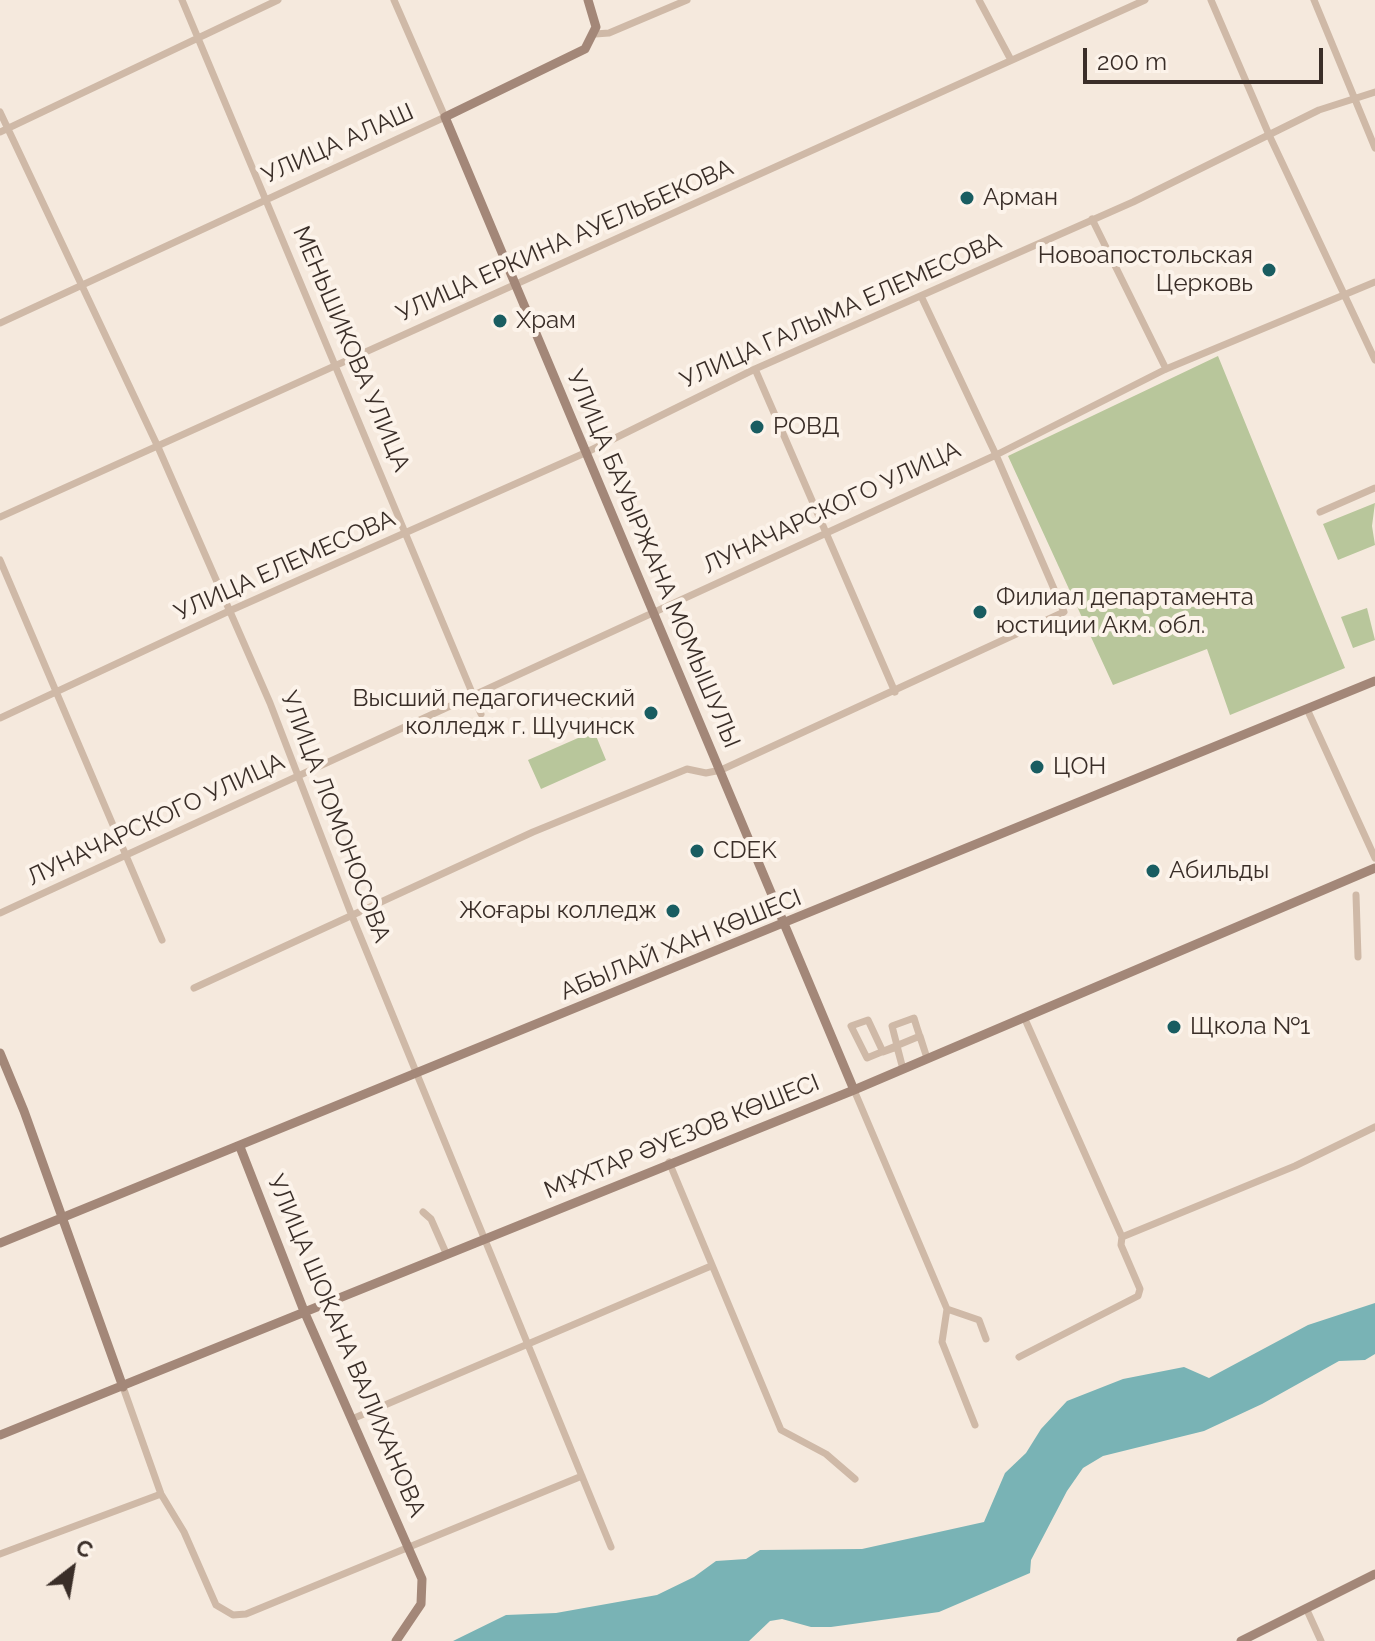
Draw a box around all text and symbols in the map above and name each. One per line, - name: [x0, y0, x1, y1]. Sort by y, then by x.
- scale bar: [1087, 32, 1327, 82]
- text: 200 m: [1097, 47, 1167, 76]
- street label: УЛИЦА АЛАШ: [258, 98, 418, 190]
- street label: УЛИЦА ЕРКИНА АУЕЛЬБЕКОВА: [392, 153, 738, 329]
- place label: Арман: [983, 184, 1058, 212]
- marker: Арман: [958, 189, 976, 207]
- street label: МЕНЬШИКОВА УЛИЦА: [286, 222, 416, 476]
- street label: УЛИЦА ГАЛЫМА ЕЛЕМЕСОВА: [676, 227, 1006, 395]
- place label: Новоапостольская Церковь: [1038, 242, 1253, 298]
- marker: Новоапостольская Церковь: [1260, 261, 1278, 279]
- place label: Храм: [516, 307, 576, 335]
- marker: Храм: [491, 312, 509, 330]
- street label: УЛИЦА БАУЫРЖАНА МОМЫШУЛЫ: [560, 366, 746, 752]
- place label: РОВД: [773, 413, 840, 441]
- marker: РОВД: [748, 418, 766, 436]
- street label: ЛУНАЧАРСКОГО УЛИЦА: [699, 436, 965, 580]
- street label: УЛИЦА ЕЛЕМЕСОВА: [170, 504, 400, 628]
- place label: Филиал департамента юстиции Акм. обл.: [996, 584, 1254, 640]
- marker: Филиал департамента юстиции Акм. обл.: [971, 603, 989, 621]
- place label: Высший педагогический колледж г. Щучинск: [352, 685, 635, 741]
- street label: УЛИЦА ЛОМОНОСОВА: [274, 687, 396, 947]
- marker: Высший педагогический колледж г. Щучинск: [642, 704, 660, 722]
- street label: ЛУНАЧАРСКОГО УЛИЦА: [23, 748, 289, 892]
- place label: ЦОН: [1053, 753, 1106, 781]
- marker: ЦОН: [1028, 758, 1046, 776]
- place label: CDEK: [713, 837, 777, 865]
- marker: CDEK: [688, 842, 706, 860]
- place label: Абильды: [1169, 857, 1269, 885]
- marker: Абильды: [1144, 862, 1162, 880]
- street label: АБЫЛАЙ ХАН КӨШЕСІ: [556, 883, 806, 1007]
- place label: Жоғары колледж: [459, 897, 657, 925]
- marker: Жоғары колледж: [664, 902, 682, 920]
- place label: Щкола №1: [1190, 1013, 1310, 1041]
- marker: Щкола №1: [1165, 1018, 1183, 1036]
- street label: МҰХТАР ӘУЕЗОВ КӨШЕСІ: [540, 1069, 824, 1205]
- street label: УЛИЦА ШОКАНА ВАЛИХАНОВА: [261, 1170, 431, 1522]
- north arrow: [32, 1529, 112, 1609]
- text: С: [71, 1533, 98, 1563]

